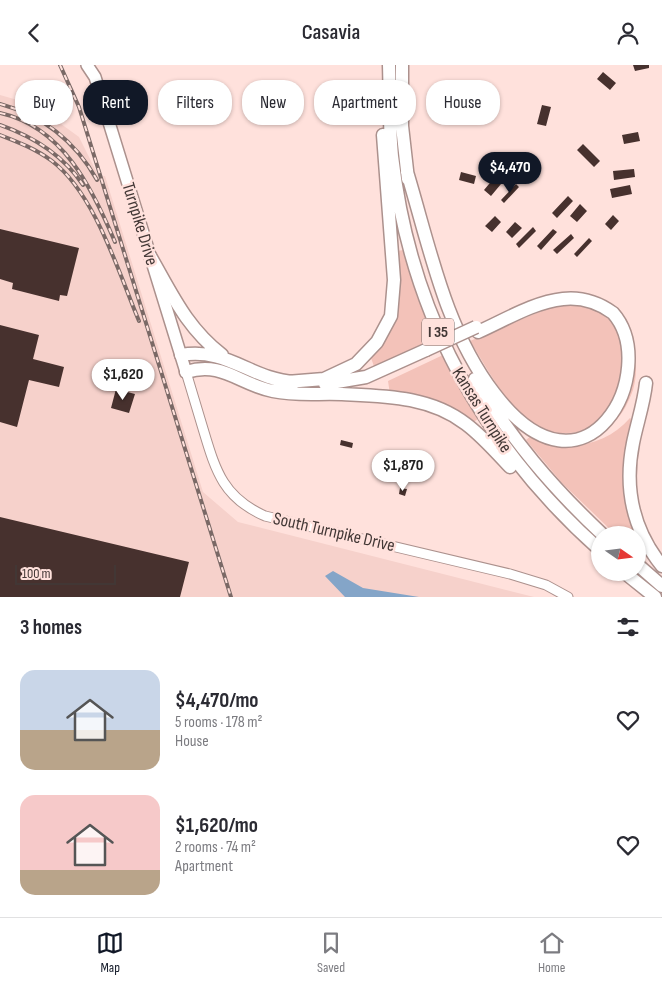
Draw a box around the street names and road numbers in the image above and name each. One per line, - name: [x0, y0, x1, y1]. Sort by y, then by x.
- street label: Turnpike Drive: [117, 180, 163, 268]
- road number: I 35: [422, 318, 454, 345]
- street label: Kansas Turnpike: [448, 364, 516, 456]
- street label: South Turnpike Drive: [271, 508, 397, 556]

